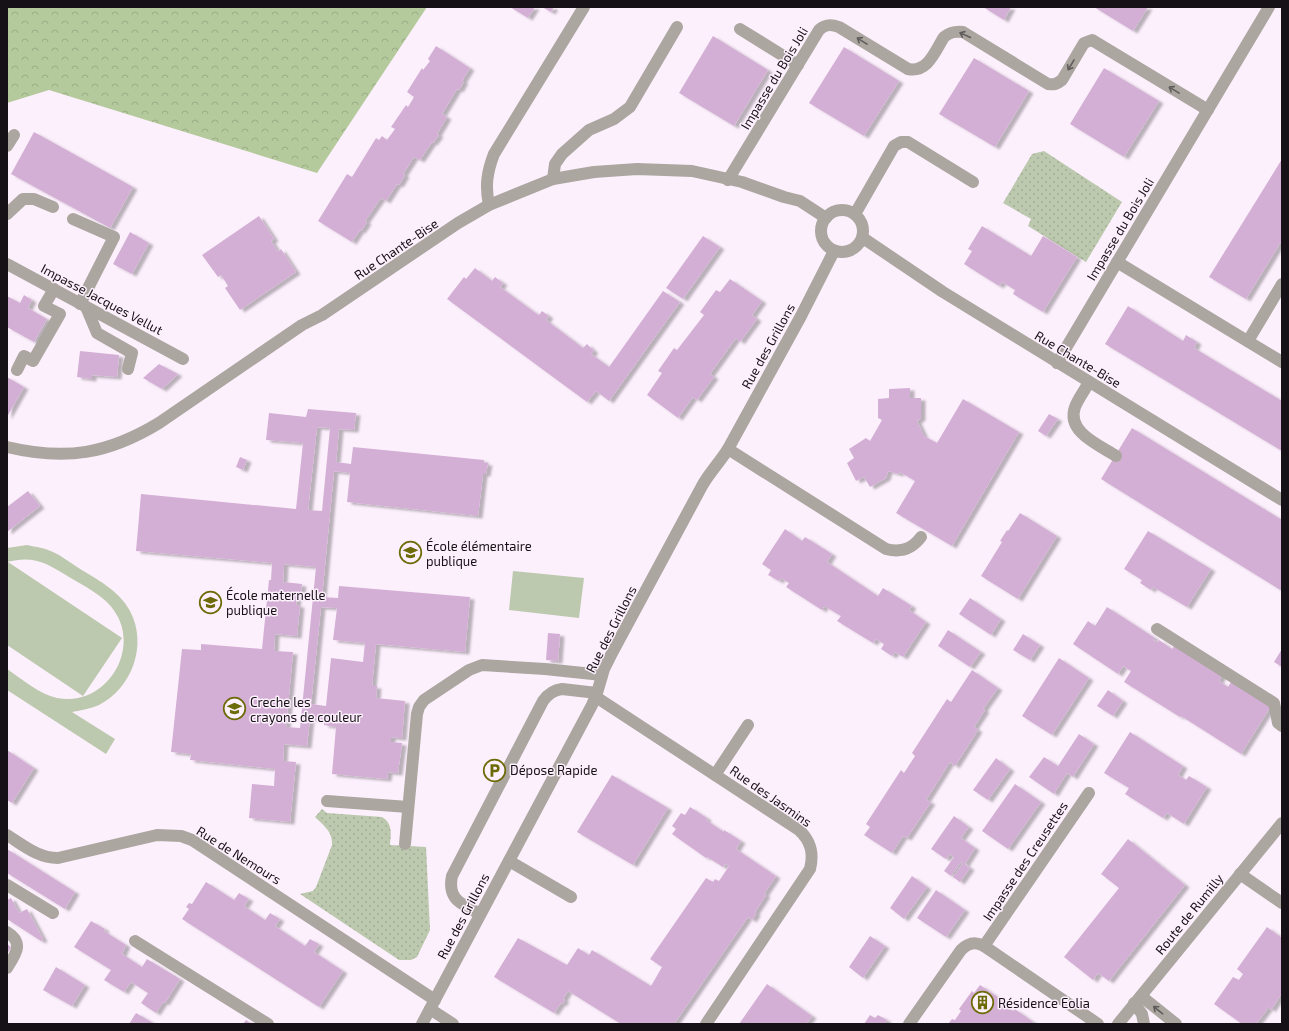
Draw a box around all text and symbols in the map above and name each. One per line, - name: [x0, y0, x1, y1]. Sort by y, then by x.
- street label: Impasse du Bois Joli: [737, 24, 811, 132]
- one-way arrow: [959, 30, 971, 38]
- one-way arrow: [856, 36, 868, 44]
- one-way arrow: [1067, 59, 1075, 70]
- one-way arrow: [1169, 85, 1180, 94]
- street label: Impasse du Bois Joli: [1083, 175, 1157, 283]
- street label: Rue Chante-Bise: [351, 215, 441, 283]
- street label: Impasse Jacques Vellut: [38, 260, 166, 338]
- street label: Rue des Grillons: [738, 301, 798, 391]
- street label: Rue Chante-Bise: [1032, 327, 1124, 391]
- place label: École élémentaire publique: [426, 537, 532, 569]
- school or university icon: École élémentaire publique: [398, 540, 424, 566]
- street label: Rue des Grillons: [582, 583, 640, 675]
- place label: École maternelle publique: [226, 586, 326, 618]
- school or university icon: École maternelle publique: [197, 589, 223, 615]
- place label: Creche les crayons de couleur: [250, 694, 362, 725]
- school or university icon: Creche les crayons de couleur: [221, 696, 247, 722]
- parking icon: Dépose Rapide: [482, 757, 508, 783]
- place label: Dépose Rapide: [510, 762, 597, 778]
- street label: Rue des Jasmins: [727, 762, 815, 830]
- street label: Impasse des Creusettes: [979, 798, 1071, 924]
- street label: Rue de Nemours: [194, 823, 284, 887]
- street label: Rue des Grillons: [434, 870, 492, 962]
- street label: Route de Rumilly: [1152, 870, 1227, 958]
- building icon: Résidence Eolia: [970, 990, 996, 1016]
- place label: Résidence Eolia: [998, 995, 1090, 1011]
- one-way arrow: [1153, 1005, 1164, 1014]

